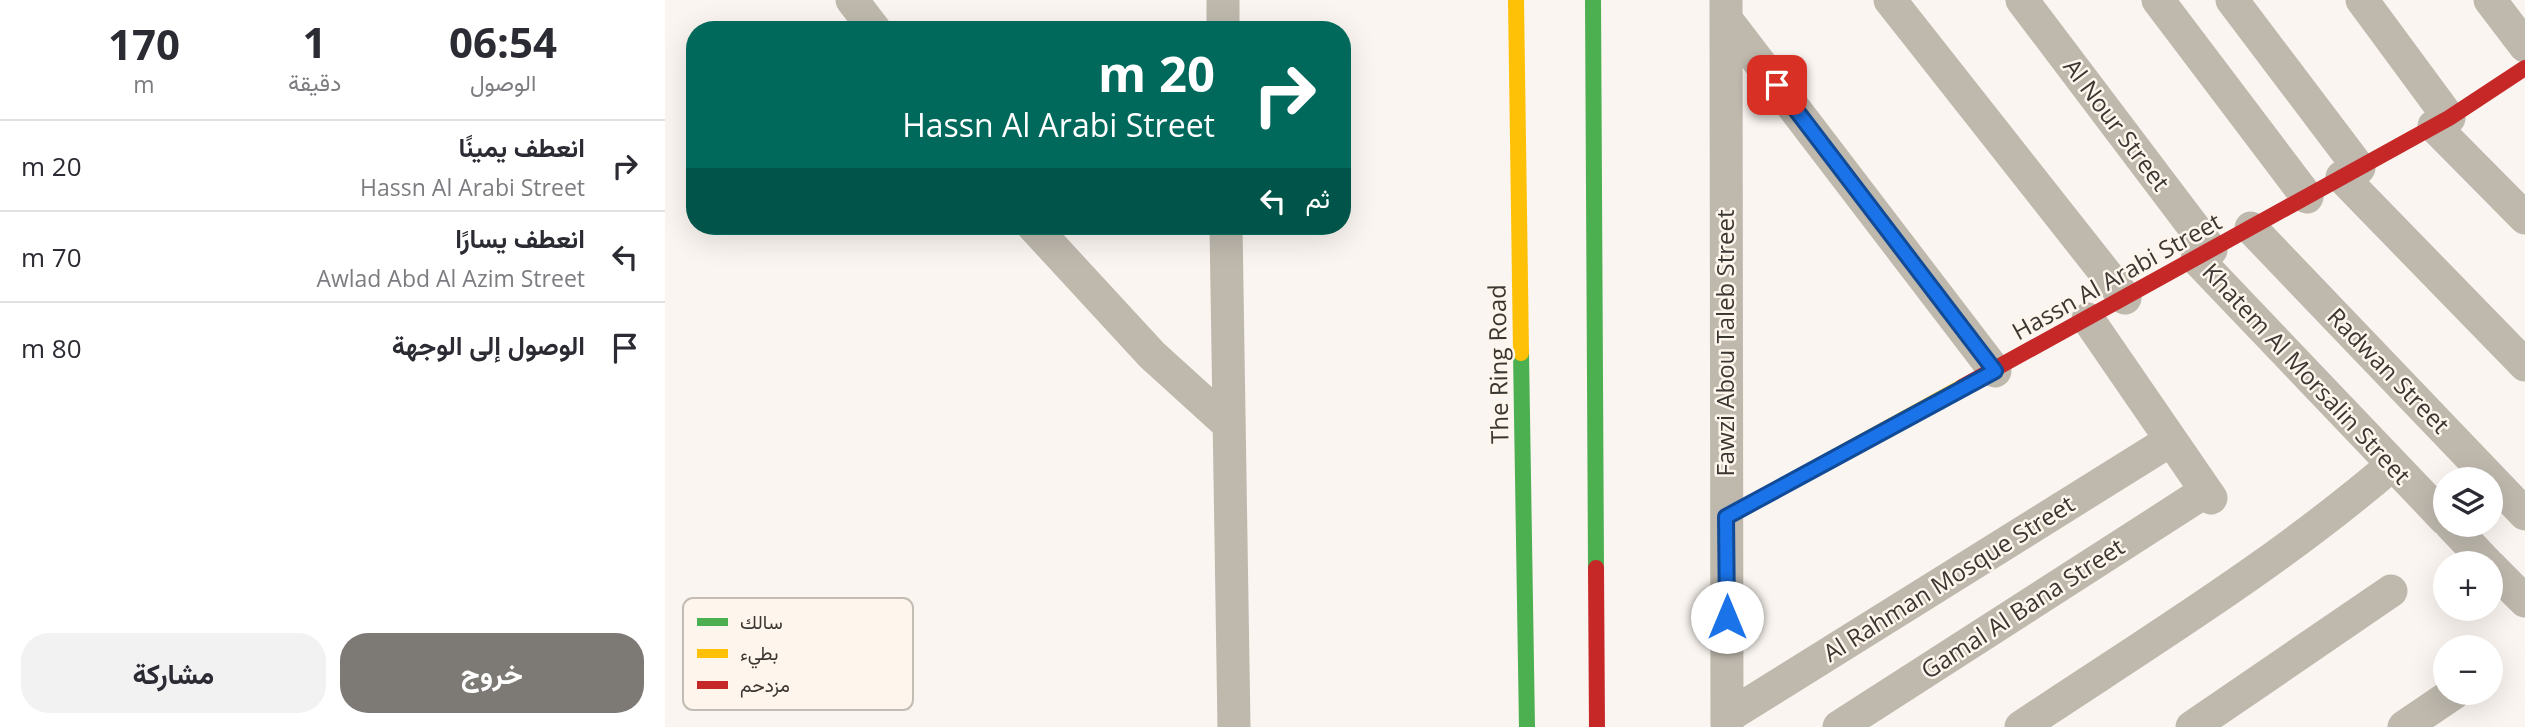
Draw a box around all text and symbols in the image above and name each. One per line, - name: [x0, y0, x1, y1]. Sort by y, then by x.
- text: 1: [303, 13, 327, 70]
- text: 06:54: [449, 13, 557, 70]
- text: 170: [108, 15, 180, 72]
- text: 20 m: [1098, 40, 1215, 106]
- icon: right: [1239, 49, 1330, 140]
- street label: Al Nour Street: [2057, 51, 2178, 197]
- pin: [1747, 55, 1807, 115]
- text: دقيقة: [288, 66, 341, 98]
- text: الوصول: [470, 66, 536, 98]
- icon: arrive: [1758, 66, 1796, 104]
- text: m: [133, 68, 155, 100]
- text: Hassn Al Arabi Street: [902, 103, 1215, 146]
- text: انعطف يمينًا: [458, 129, 585, 165]
- icon: right: [606, 147, 644, 185]
- text: 20 m: [21, 148, 82, 184]
- text: Hassn Al Arabi Street: [360, 171, 585, 203]
- text: ثم: [1306, 180, 1330, 216]
- icon: left: [1254, 182, 1292, 220]
- street label: Hassn Al Arabi Street: [2006, 204, 2227, 347]
- street label: Fawzi Abou Taleb Street: [1708, 209, 1741, 477]
- text: انعطف يسارًا: [455, 220, 585, 256]
- icon: left: [606, 238, 644, 276]
- text: 70 m: [21, 239, 82, 275]
- street label: Khatem Al Morsalin Street: [2196, 255, 2419, 491]
- text: Awlad Abd Al Azim Street: [316, 262, 585, 294]
- street label: The Ring Road: [1480, 284, 1515, 444]
- street label: Radwan Street: [2321, 300, 2457, 440]
- text: الوصول إلى الوجهة: [392, 327, 585, 363]
- icon: arrive: [606, 329, 644, 367]
- text: 80 m: [21, 330, 82, 366]
- map controls: [2433, 467, 2503, 705]
- button: layers: [2433, 467, 2503, 537]
- street label: Al Rahman Mosque Street: [1816, 487, 2080, 669]
- street label: Gamal Al Bana Street: [1914, 530, 2130, 686]
- button: +: [2433, 551, 2503, 621]
- position arrow: [1690, 580, 1764, 654]
- legend: [683, 598, 913, 710]
- text: سالك: [740, 609, 783, 635]
- button: مشاركة: [21, 633, 326, 713]
- button: خروج: [340, 633, 644, 713]
- button: −: [2433, 635, 2503, 705]
- text: بطيء: [740, 640, 778, 669]
- text: مزدحم: [740, 672, 790, 698]

